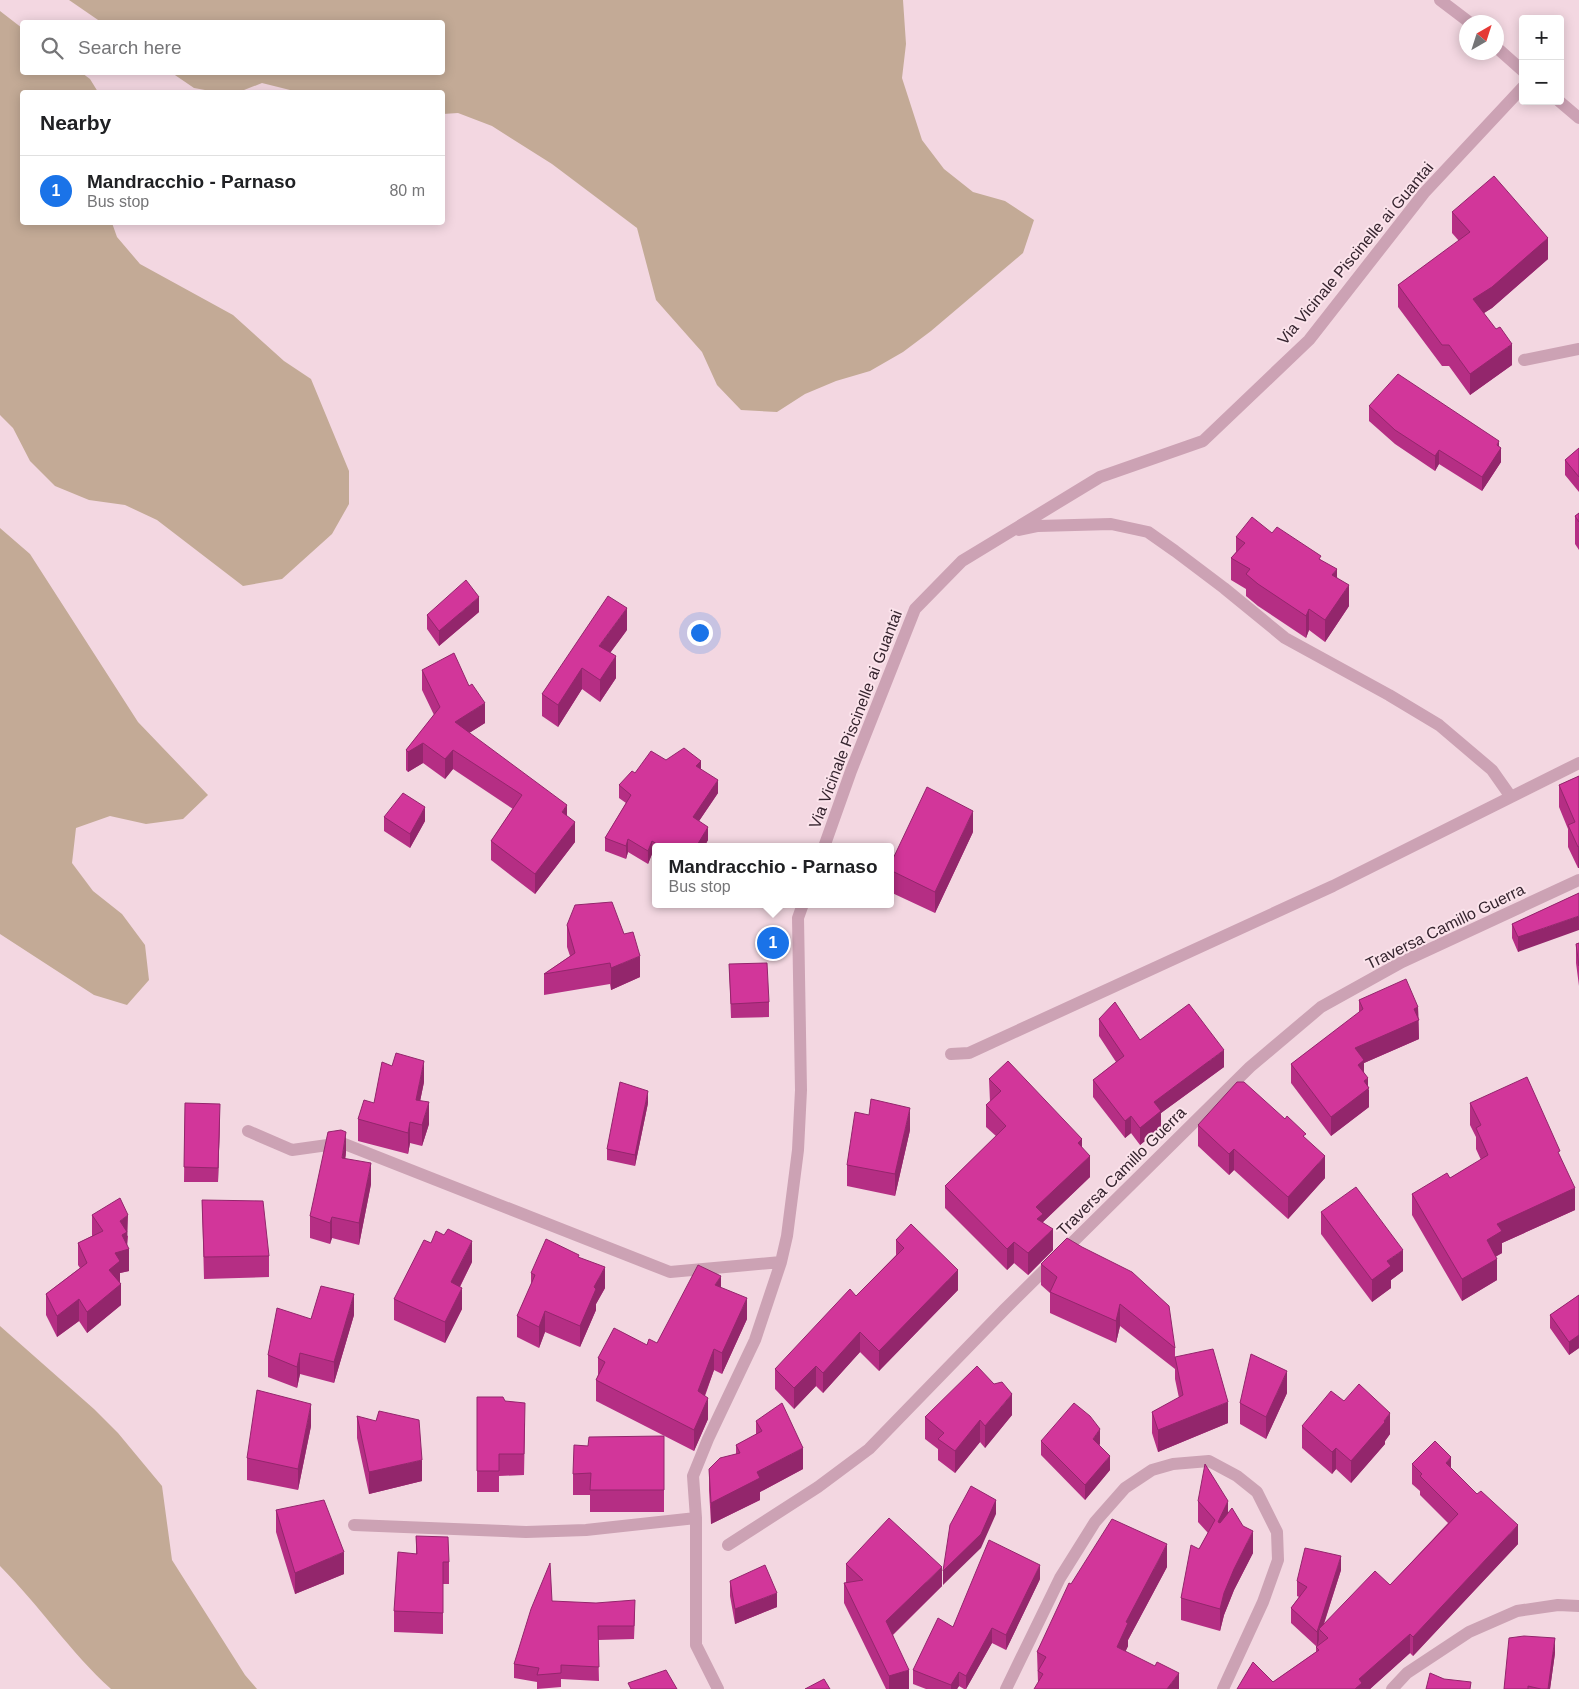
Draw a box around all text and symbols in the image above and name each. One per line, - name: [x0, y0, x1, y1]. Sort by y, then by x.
- north arrow: [1459, 15, 1504, 60]
- map controls: [1519, 15, 1564, 105]
- button: +: [1519, 15, 1564, 60]
- search box: [20, 20, 445, 75]
- icon: search: [38, 34, 66, 62]
- text: Search here: [78, 37, 182, 58]
- button: −: [1519, 60, 1564, 105]
- text: Nearby: [40, 111, 111, 134]
- street label: Via Vicinale Piscinelle ai Guantai: [1274, 159, 1437, 348]
- text: Mandracchio - Parnaso: [87, 171, 296, 192]
- text: 1: [52, 182, 60, 199]
- text: 80 m: [389, 182, 425, 199]
- text: Bus stop: [87, 193, 149, 210]
- street label: Via Vicinale Piscinelle ai Guantai: [806, 608, 905, 831]
- your location: [687, 620, 713, 646]
- popup: [652, 843, 894, 908]
- text: Mandracchio - Parnaso: [668, 856, 878, 877]
- text: Bus stop: [668, 878, 731, 895]
- street label: Traversa Camillo Guerra: [1363, 881, 1527, 972]
- pin: 1: [757, 924, 789, 962]
- street label: Traversa Camillo Guerra: [1054, 1104, 1189, 1239]

